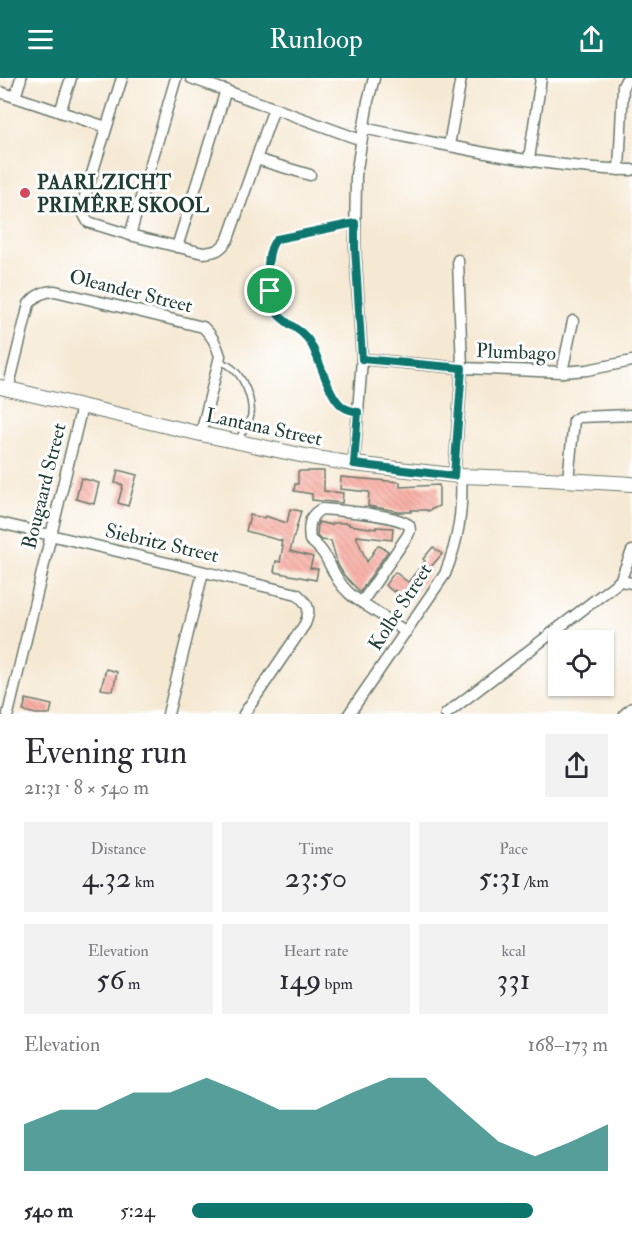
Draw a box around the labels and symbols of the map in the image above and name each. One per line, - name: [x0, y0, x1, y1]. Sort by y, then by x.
- place label: PAARLZICHT PRIMÊRE SKOOL: [37, 170, 210, 218]
- marker: PAARLZICHT PRIMÊRE SKOOL: [18, 186, 32, 200]
- street label: Oleander Street: [67, 264, 196, 319]
- pin: [244, 265, 295, 316]
- street label: Plumbago: [476, 338, 556, 366]
- street label: Lantana Street: [203, 402, 325, 452]
- street label: Bougaard Street: [16, 420, 72, 552]
- street label: Siebritz Street: [103, 518, 222, 568]
- street label: Kolbe Street: [363, 558, 438, 655]

